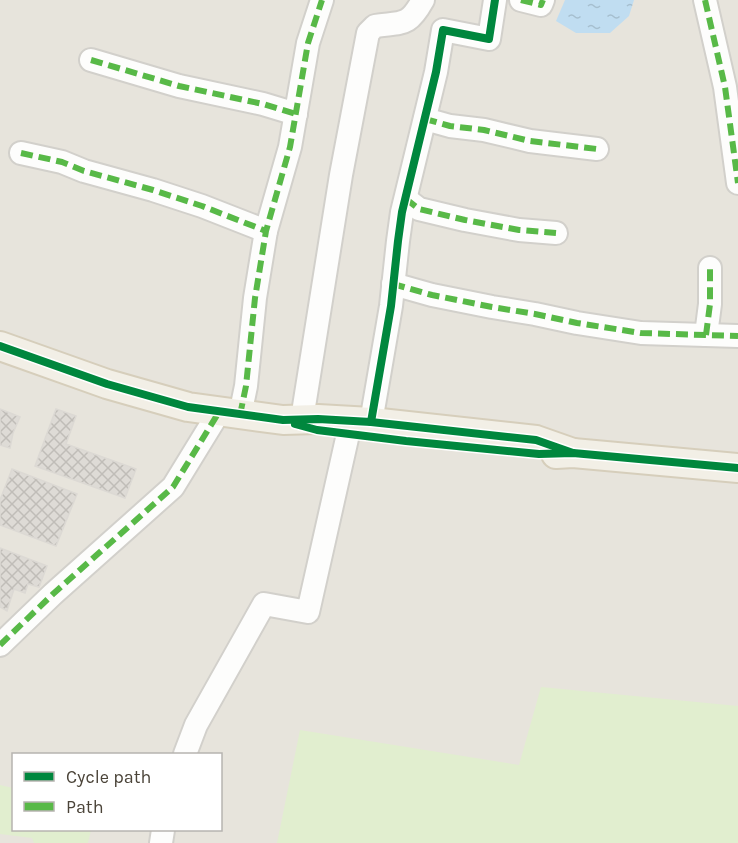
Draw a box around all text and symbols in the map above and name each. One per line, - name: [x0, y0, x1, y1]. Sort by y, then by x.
- legend: [12, 753, 222, 831]
- text: Cycle path: [66, 766, 151, 788]
- text: Path: [66, 796, 104, 818]

